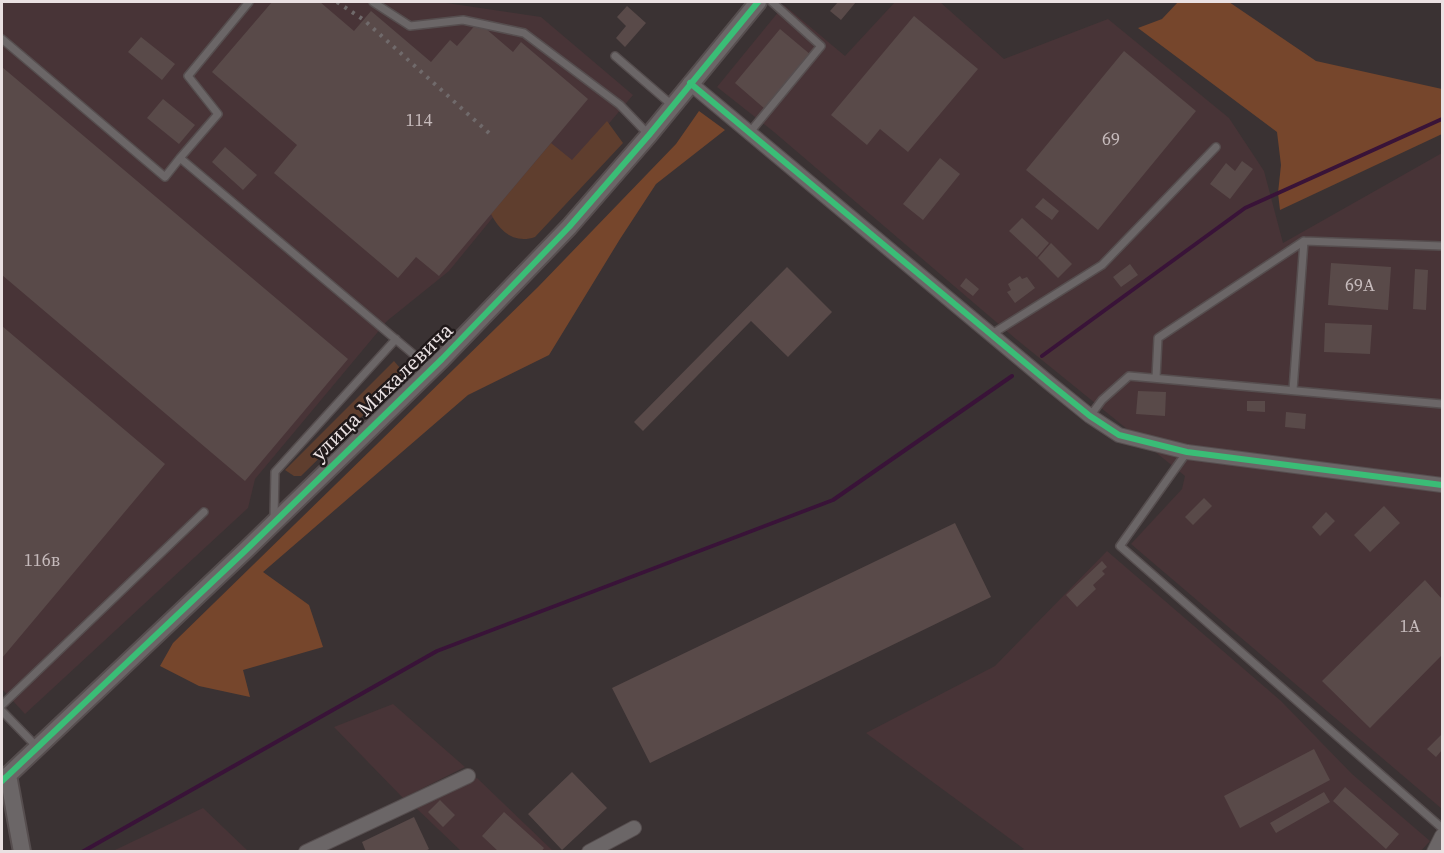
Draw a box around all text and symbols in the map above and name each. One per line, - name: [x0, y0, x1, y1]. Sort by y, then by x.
- house number: 114: [406, 110, 432, 132]
- house number: 69: [1102, 129, 1120, 151]
- house number: 69А: [1345, 275, 1375, 297]
- street label: улица Михалевича: [307, 319, 459, 467]
- house number: 116в: [24, 550, 60, 572]
- house number: 1А: [1400, 616, 1420, 638]

